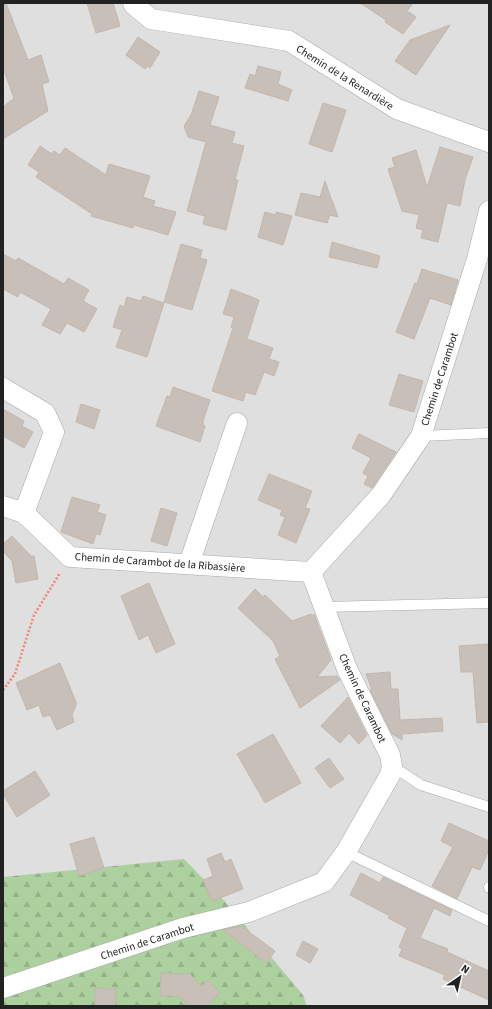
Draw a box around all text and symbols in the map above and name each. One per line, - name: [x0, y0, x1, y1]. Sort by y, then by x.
- street label: Chemin de la Renardière: [293, 41, 397, 114]
- street label: Chemin de Carambot: [417, 330, 462, 428]
- street label: Chemin de Carambot de la Ribassière: [74, 549, 246, 576]
- street label: Chemin de Carambot: [335, 651, 390, 746]
- street label: Chemin de Carambot: [99, 919, 196, 964]
- north arrow: [440, 957, 480, 997]
- text: N: [458, 961, 473, 977]

